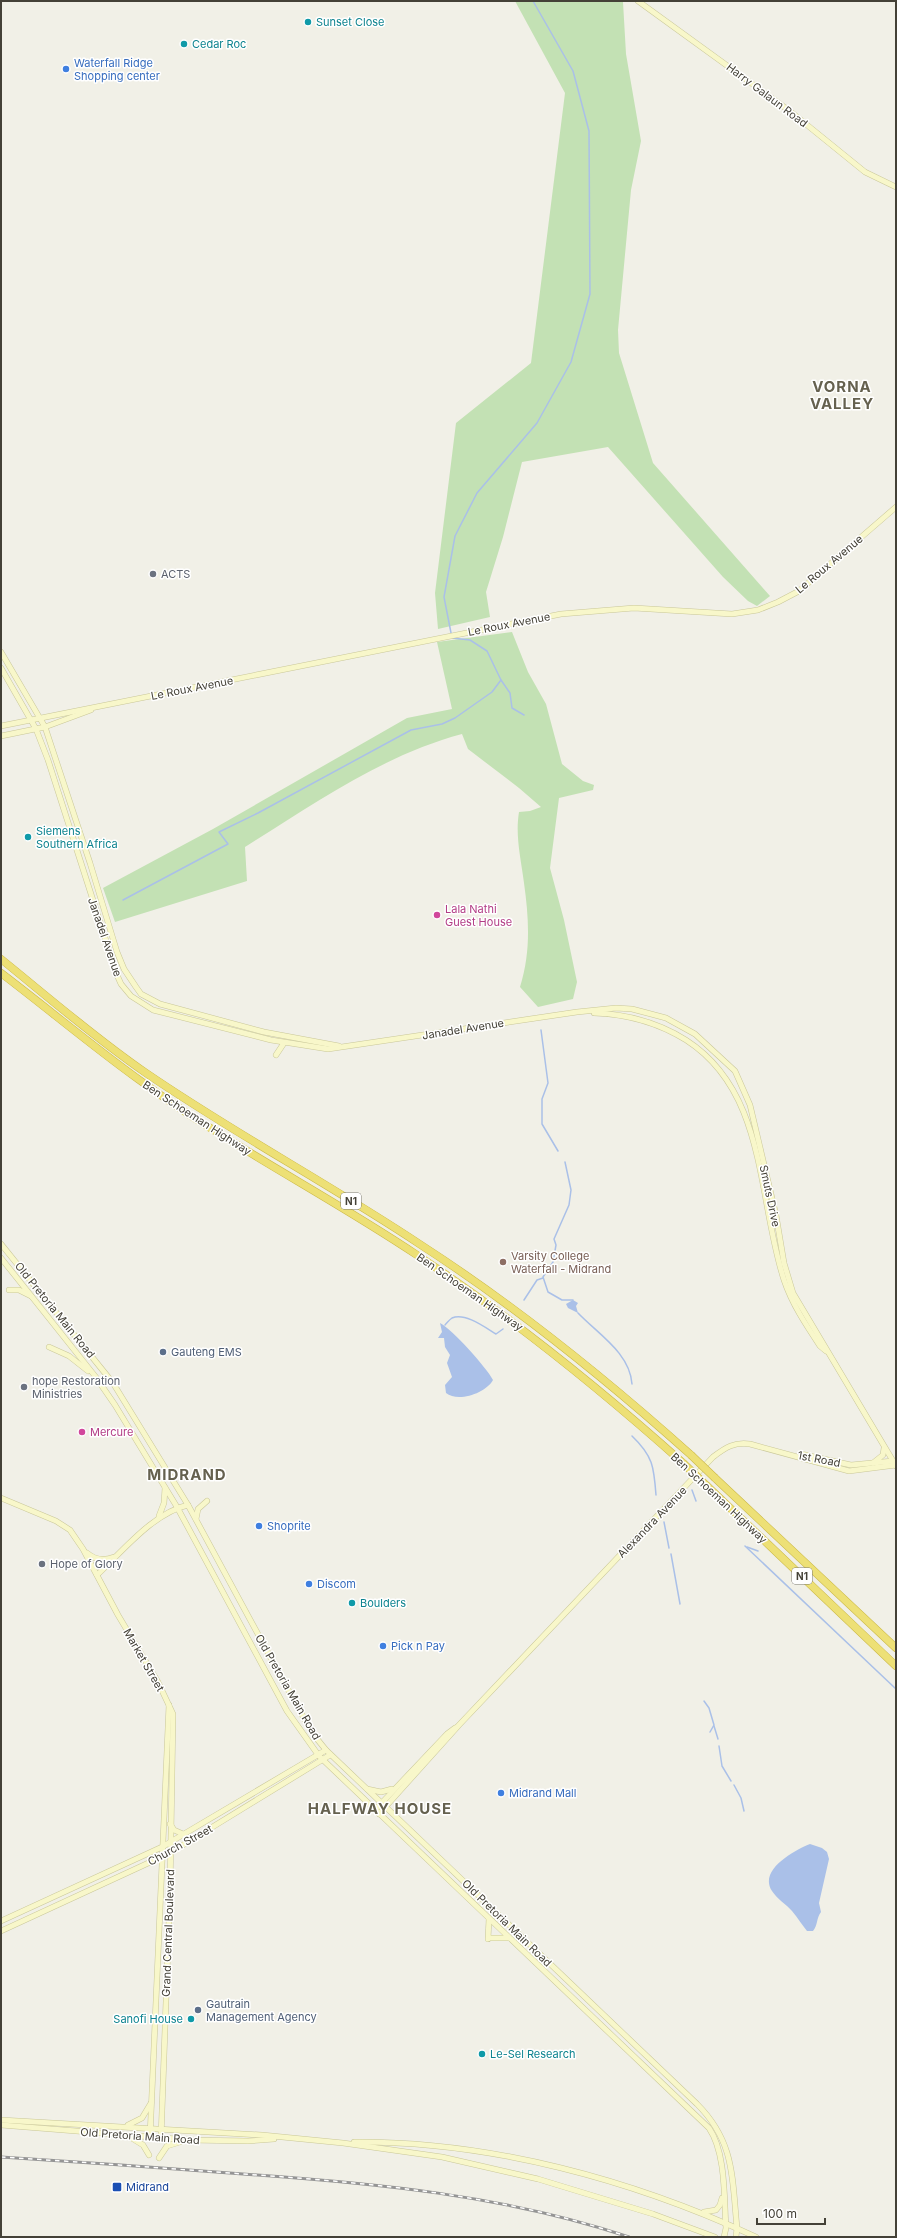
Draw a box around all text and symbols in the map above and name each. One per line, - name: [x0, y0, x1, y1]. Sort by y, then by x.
- place label: Sunset Close: [316, 15, 385, 29]
- marker: Sunset Close: [303, 17, 313, 27]
- place label: Cedar Roc: [192, 37, 246, 51]
- marker: Cedar Roc: [179, 39, 189, 49]
- place label: Waterfall Ridge Shopping center: [74, 56, 160, 83]
- street label: Harry Galaun Road: [724, 60, 810, 130]
- marker: Waterfall Ridge Shopping center: [61, 64, 71, 74]
- district label: VORNA VALLEY: [810, 377, 874, 413]
- street label: Le Roux Avenue: [793, 532, 865, 596]
- place label: ACTS: [161, 567, 190, 581]
- marker: ACTS: [148, 569, 158, 579]
- street label: Le Roux Avenue: [467, 609, 551, 639]
- street label: Le Roux Avenue: [150, 673, 234, 703]
- place label: Siemens Southern Africa: [36, 824, 118, 851]
- marker: Siemens Southern Africa: [23, 832, 33, 842]
- street label: Janadel Avenue: [85, 896, 125, 978]
- place label: Lala Nathi Guest House: [445, 902, 512, 929]
- marker: Lala Nathi Guest House: [432, 910, 442, 920]
- street label: Janadel Avenue: [421, 1016, 505, 1042]
- street label: Ben Schoeman Highway: [140, 1078, 254, 1158]
- street label: Smuts Drive: [757, 1164, 783, 1228]
- road number: N1: [341, 1193, 361, 1209]
- place label: Varsity College Waterfall - Midrand: [511, 1249, 611, 1276]
- street label: Ben Schoeman Highway: [414, 1250, 526, 1334]
- marker: Varsity College Waterfall - Midrand: [498, 1257, 508, 1267]
- street label: Old Pretoria Main Road: [12, 1259, 98, 1361]
- place label: Gauteng EMS: [171, 1345, 242, 1359]
- marker: Gauteng EMS: [158, 1347, 168, 1357]
- place label: hope Restoration Ministries: [32, 1374, 120, 1401]
- marker: hope Restoration Ministries: [19, 1382, 29, 1392]
- place label: Mercure: [90, 1425, 133, 1439]
- marker: Mercure: [77, 1427, 87, 1437]
- street label: 1st Road: [796, 1448, 842, 1470]
- street label: Ben Schoeman Highway: [668, 1450, 770, 1546]
- district label: MIDRAND: [147, 1465, 227, 1484]
- street label: Alexandra Avenue: [614, 1483, 690, 1561]
- place label: Shoprite: [267, 1519, 311, 1533]
- marker: Shoprite: [254, 1521, 264, 1531]
- place label: Hope of Glory: [50, 1557, 123, 1571]
- marker: Hope of Glory: [37, 1559, 47, 1569]
- road number: N1: [792, 1568, 812, 1584]
- place label: Discom: [317, 1577, 356, 1591]
- marker: Discom: [304, 1579, 314, 1589]
- place label: Boulders: [360, 1596, 406, 1610]
- marker: Boulders: [347, 1598, 357, 1608]
- street label: Market Street: [120, 1626, 168, 1694]
- street label: Old Pretoria Main Road: [252, 1632, 324, 1742]
- place label: Pick n Pay: [391, 1639, 445, 1653]
- marker: Pick n Pay: [378, 1641, 388, 1651]
- place label: Midrand Mall: [509, 1786, 576, 1800]
- marker: Midrand Mall: [496, 1788, 506, 1798]
- district label: HALFWAY HOUSE: [308, 1799, 452, 1818]
- street label: Church Street: [145, 1821, 215, 1869]
- street label: Grand Central Boulevard: [159, 1869, 177, 1997]
- street label: Old Pretoria Main Road: [459, 1876, 555, 1970]
- place label: Gautrain Management Agency: [206, 1997, 317, 2024]
- marker: Gautrain Management Agency: [193, 2005, 203, 2015]
- place label: Sanofi House: [113, 2012, 183, 2026]
- marker: Sanofi House: [186, 2014, 196, 2024]
- place label: Le-Sel Research: [490, 2047, 576, 2061]
- marker: Le-Sel Research: [477, 2049, 487, 2059]
- street label: Old Pretoria Main Road: [80, 2125, 200, 2147]
- place label: Midrand: [126, 2180, 169, 2194]
- marker: Midrand: [111, 2181, 123, 2193]
- scale bar: [757, 2200, 825, 2226]
- text: 100 m: [763, 2206, 797, 2221]

